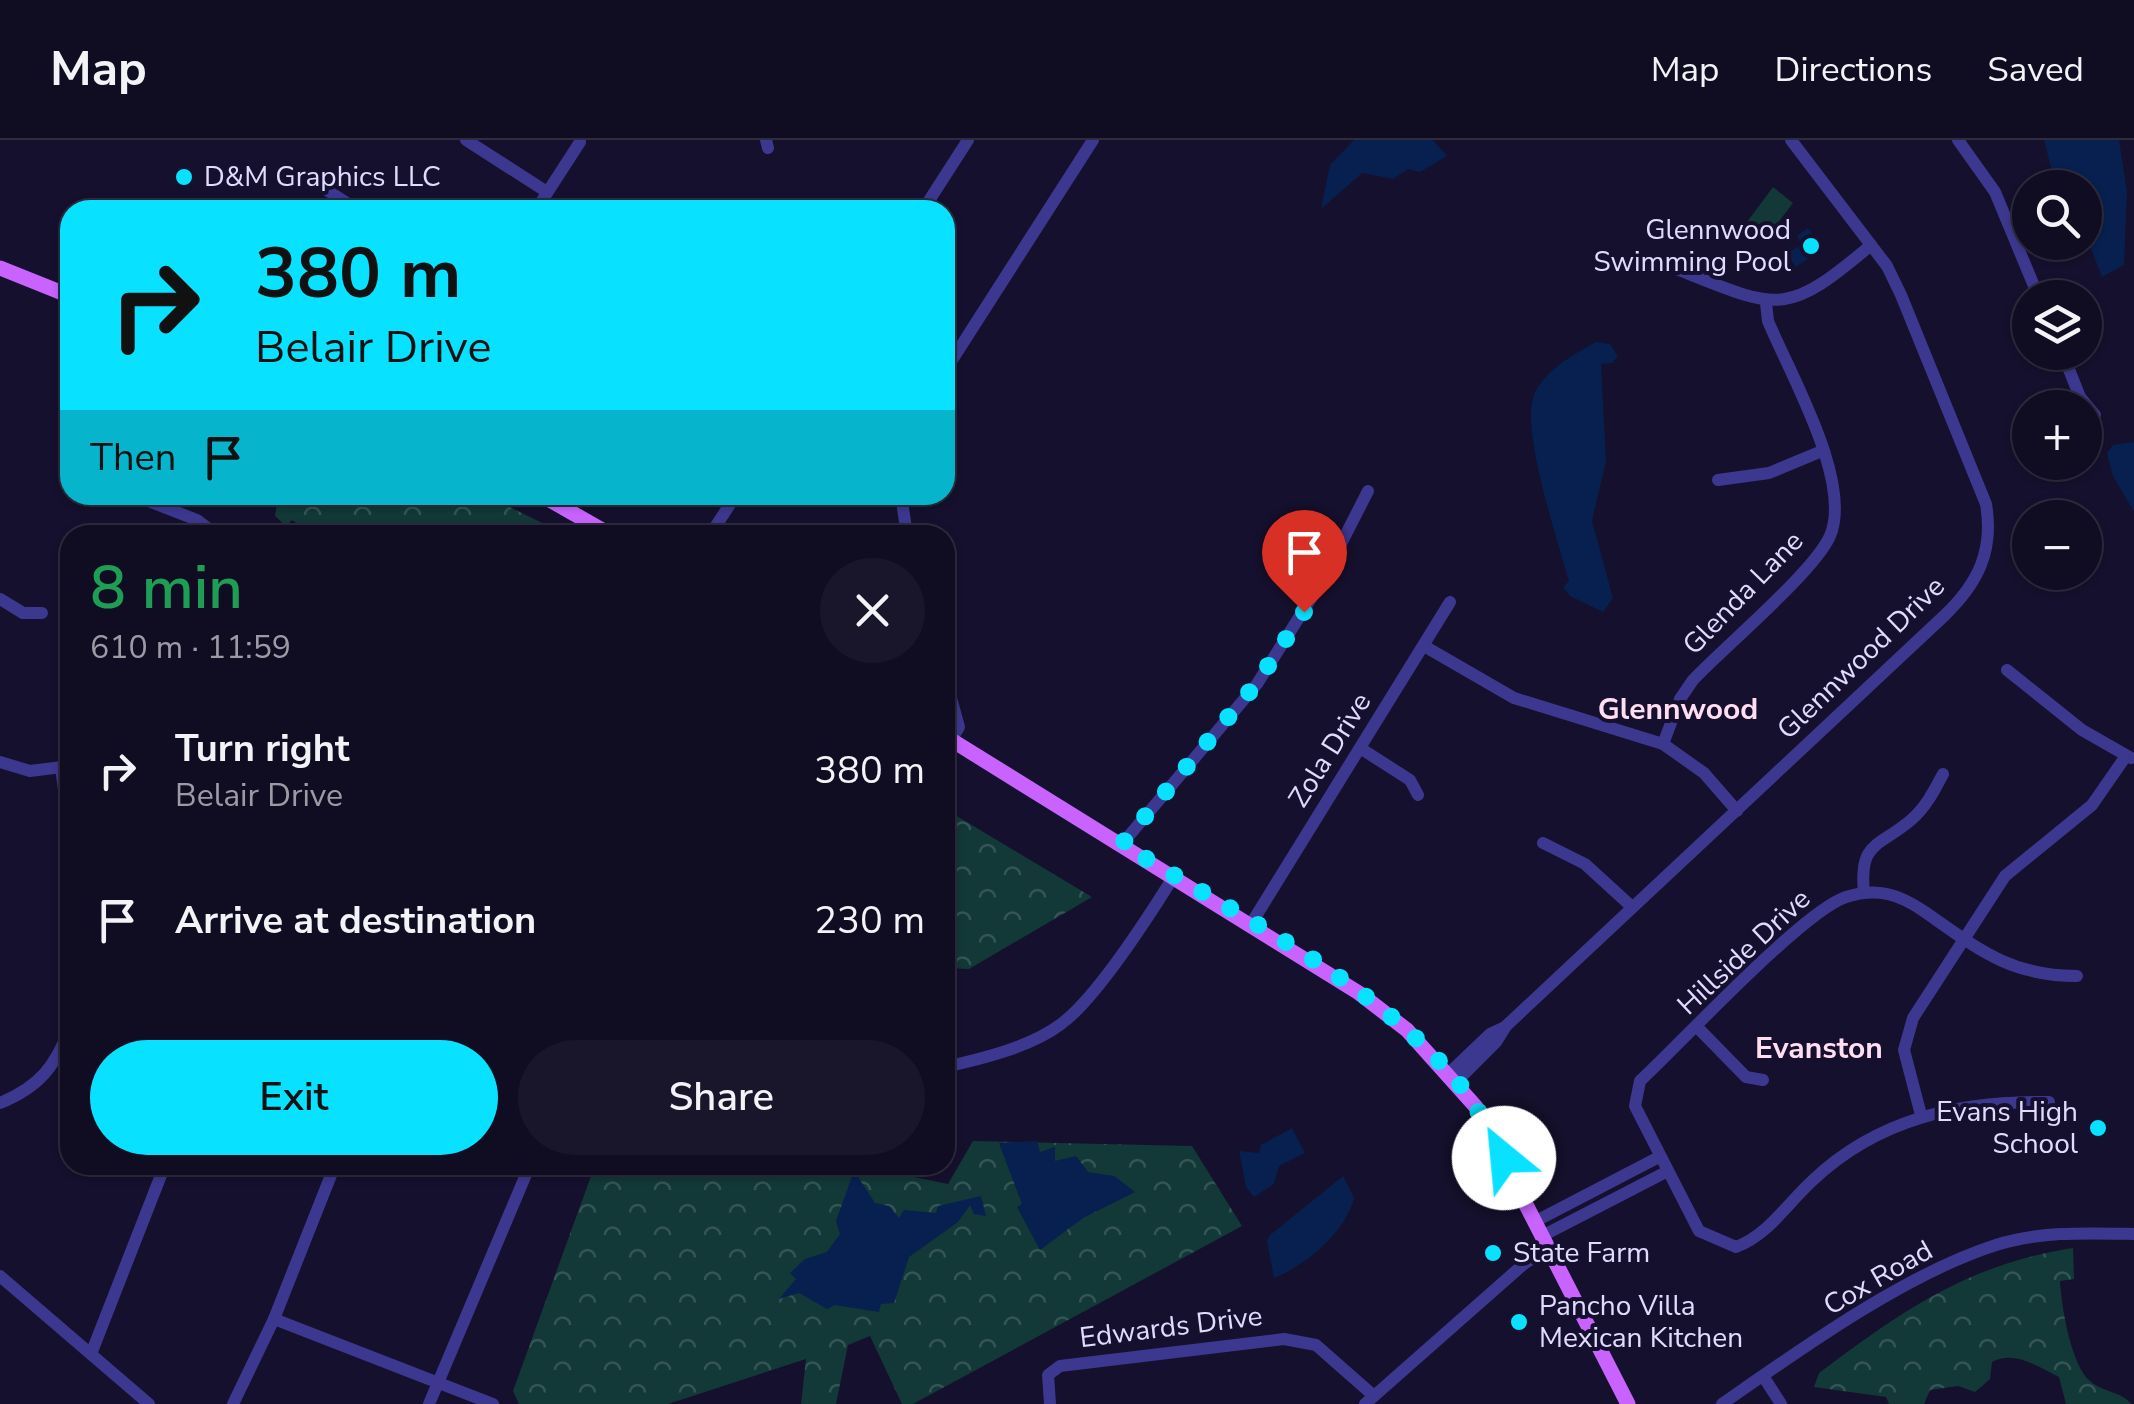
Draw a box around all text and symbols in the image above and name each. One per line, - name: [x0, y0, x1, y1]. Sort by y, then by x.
- text: Map: [50, 36, 147, 102]
- text: Map: [1651, 46, 1720, 93]
- text: Directions: [1775, 46, 1932, 93]
- text: Saved: [1987, 46, 2084, 93]
- place label: D&M Graphics LLC: [204, 158, 441, 196]
- marker: D&M Graphics LLC: [173, 166, 195, 188]
- map controls: [2012, 170, 2102, 590]
- button: search: [2012, 170, 2102, 260]
- place label: Glennwood Swimming Pool: [1593, 211, 1792, 281]
- text: 380 m: [255, 226, 461, 322]
- marker: Glennwood Swimming Pool: [1800, 235, 1822, 257]
- icon: right: [90, 240, 220, 370]
- button: layers: [2012, 280, 2102, 370]
- text: Belair Drive: [255, 317, 491, 378]
- button: +: [2012, 390, 2102, 480]
- icon: arrive: [196, 430, 251, 485]
- text: Then: [90, 432, 176, 483]
- button: −: [2012, 500, 2102, 590]
- pin: [1262, 510, 1347, 613]
- street label: Glenda Lane: [1674, 523, 1812, 663]
- icon: arrive: [1277, 525, 1332, 580]
- text: 8 min: [90, 547, 243, 629]
- button: close: [820, 558, 925, 663]
- street label: Glennwood Drive: [1769, 568, 1953, 748]
- text: 610 m · 11:59: [90, 626, 291, 669]
- street label: Zola Drive: [1280, 685, 1380, 815]
- district label: Glennwood: [1598, 689, 1758, 730]
- text: Turn right: [175, 723, 350, 774]
- icon: right: [90, 743, 145, 798]
- text: 380 m: [814, 745, 925, 796]
- text: Belair Drive: [175, 774, 343, 817]
- street label: Hillside Drive: [1669, 880, 1819, 1024]
- icon: arrive: [90, 893, 145, 948]
- text: Arrive at destination: [175, 895, 536, 946]
- text: 230 m: [814, 895, 925, 946]
- district label: Evanston: [1755, 1028, 1883, 1069]
- button: Exit: [90, 1040, 498, 1155]
- button: Share: [518, 1040, 925, 1155]
- place label: Evans High School: [1936, 1093, 2079, 1163]
- position arrow: [1452, 1106, 1556, 1210]
- marker: Evans High School: [2087, 1117, 2109, 1139]
- street label: Cox Road: [1816, 1232, 1940, 1324]
- place label: State Farm: [1513, 1234, 1650, 1272]
- marker: State Farm: [1482, 1242, 1504, 1264]
- place label: Pancho Villa Mexican Kitchen: [1539, 1287, 1743, 1357]
- street label: Edwards Drive: [1077, 1297, 1265, 1357]
- marker: Pancho Villa Mexican Kitchen: [1508, 1311, 1530, 1333]

